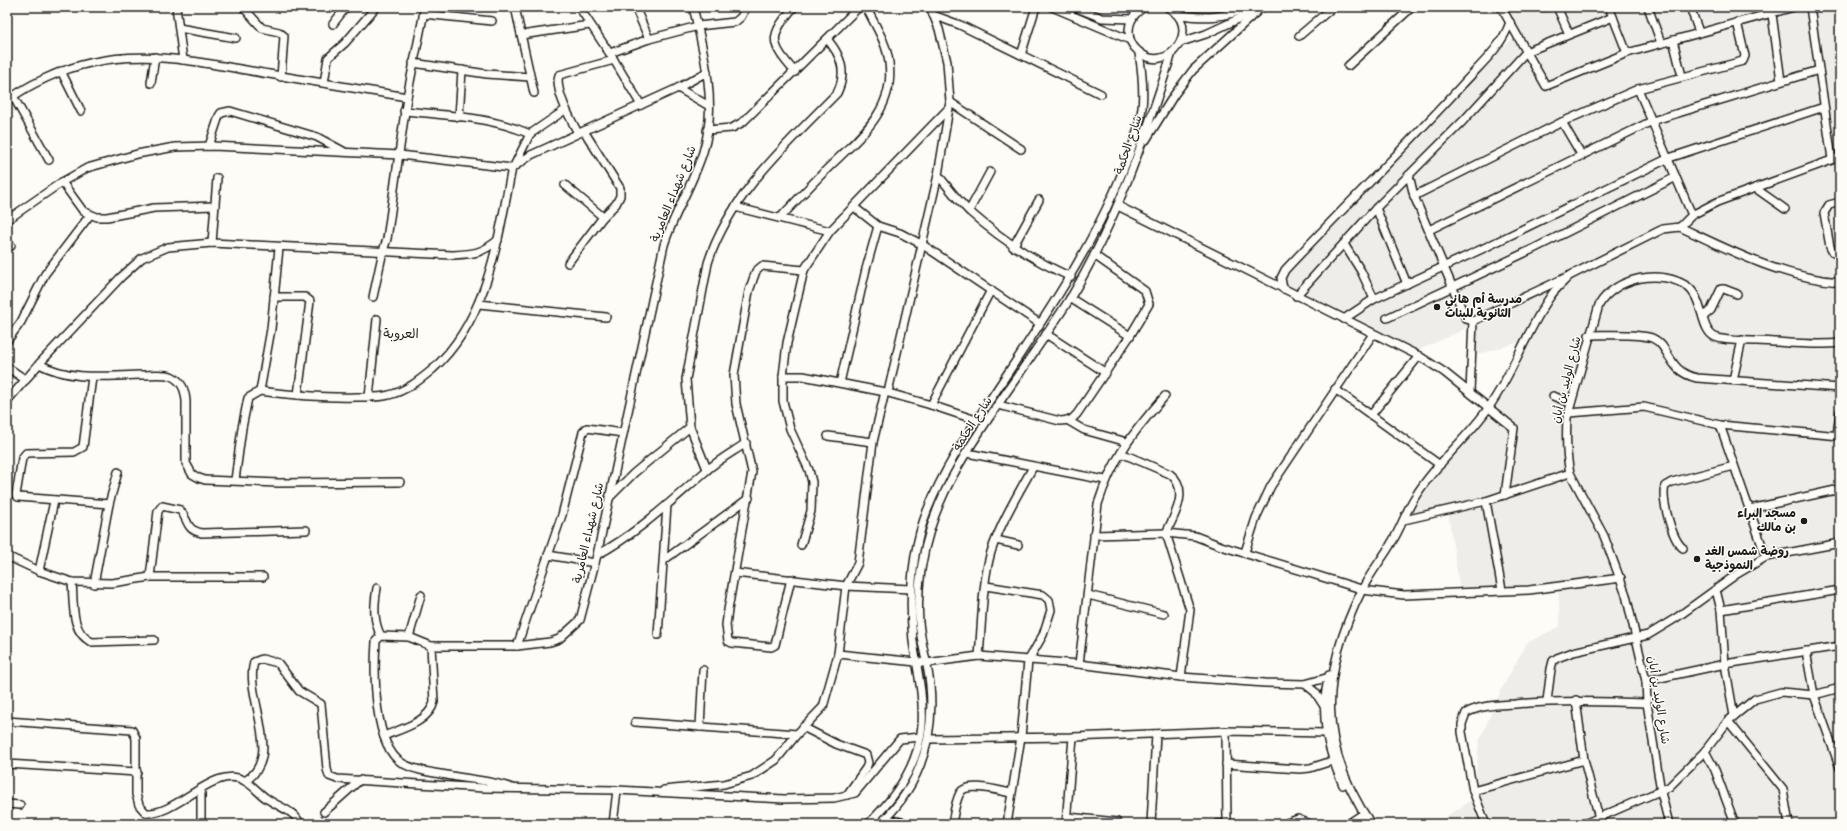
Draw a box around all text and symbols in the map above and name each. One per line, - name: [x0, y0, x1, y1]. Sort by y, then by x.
- street label: شارع الحكمة: [1111, 113, 1147, 177]
- street label: شارع شهداء العامرية: [647, 143, 701, 245]
- place label: مدرسة أم هاني الثانوية للبنات: [1445, 291, 1522, 322]
- marker: مدرسة أم هاني الثانوية للبنات: [1432, 302, 1442, 312]
- district label: العروبة: [383, 326, 419, 343]
- street label: شارع الوليد بن أبان: [1548, 335, 1586, 425]
- street label: شارع الحكمة: [950, 394, 996, 454]
- street label: شارع شهداء العامرية: [570, 481, 608, 585]
- place label: مسجد البراء بن مالك: [1737, 506, 1796, 536]
- marker: مسجد البراء بن مالك: [1799, 516, 1809, 526]
- place label: روضة شمس الغد النموذجية: [1705, 544, 1789, 574]
- marker: روضة شمس الغد النموذجية: [1692, 554, 1702, 564]
- street label: شارع الوليد بن أبان: [1643, 655, 1673, 745]

